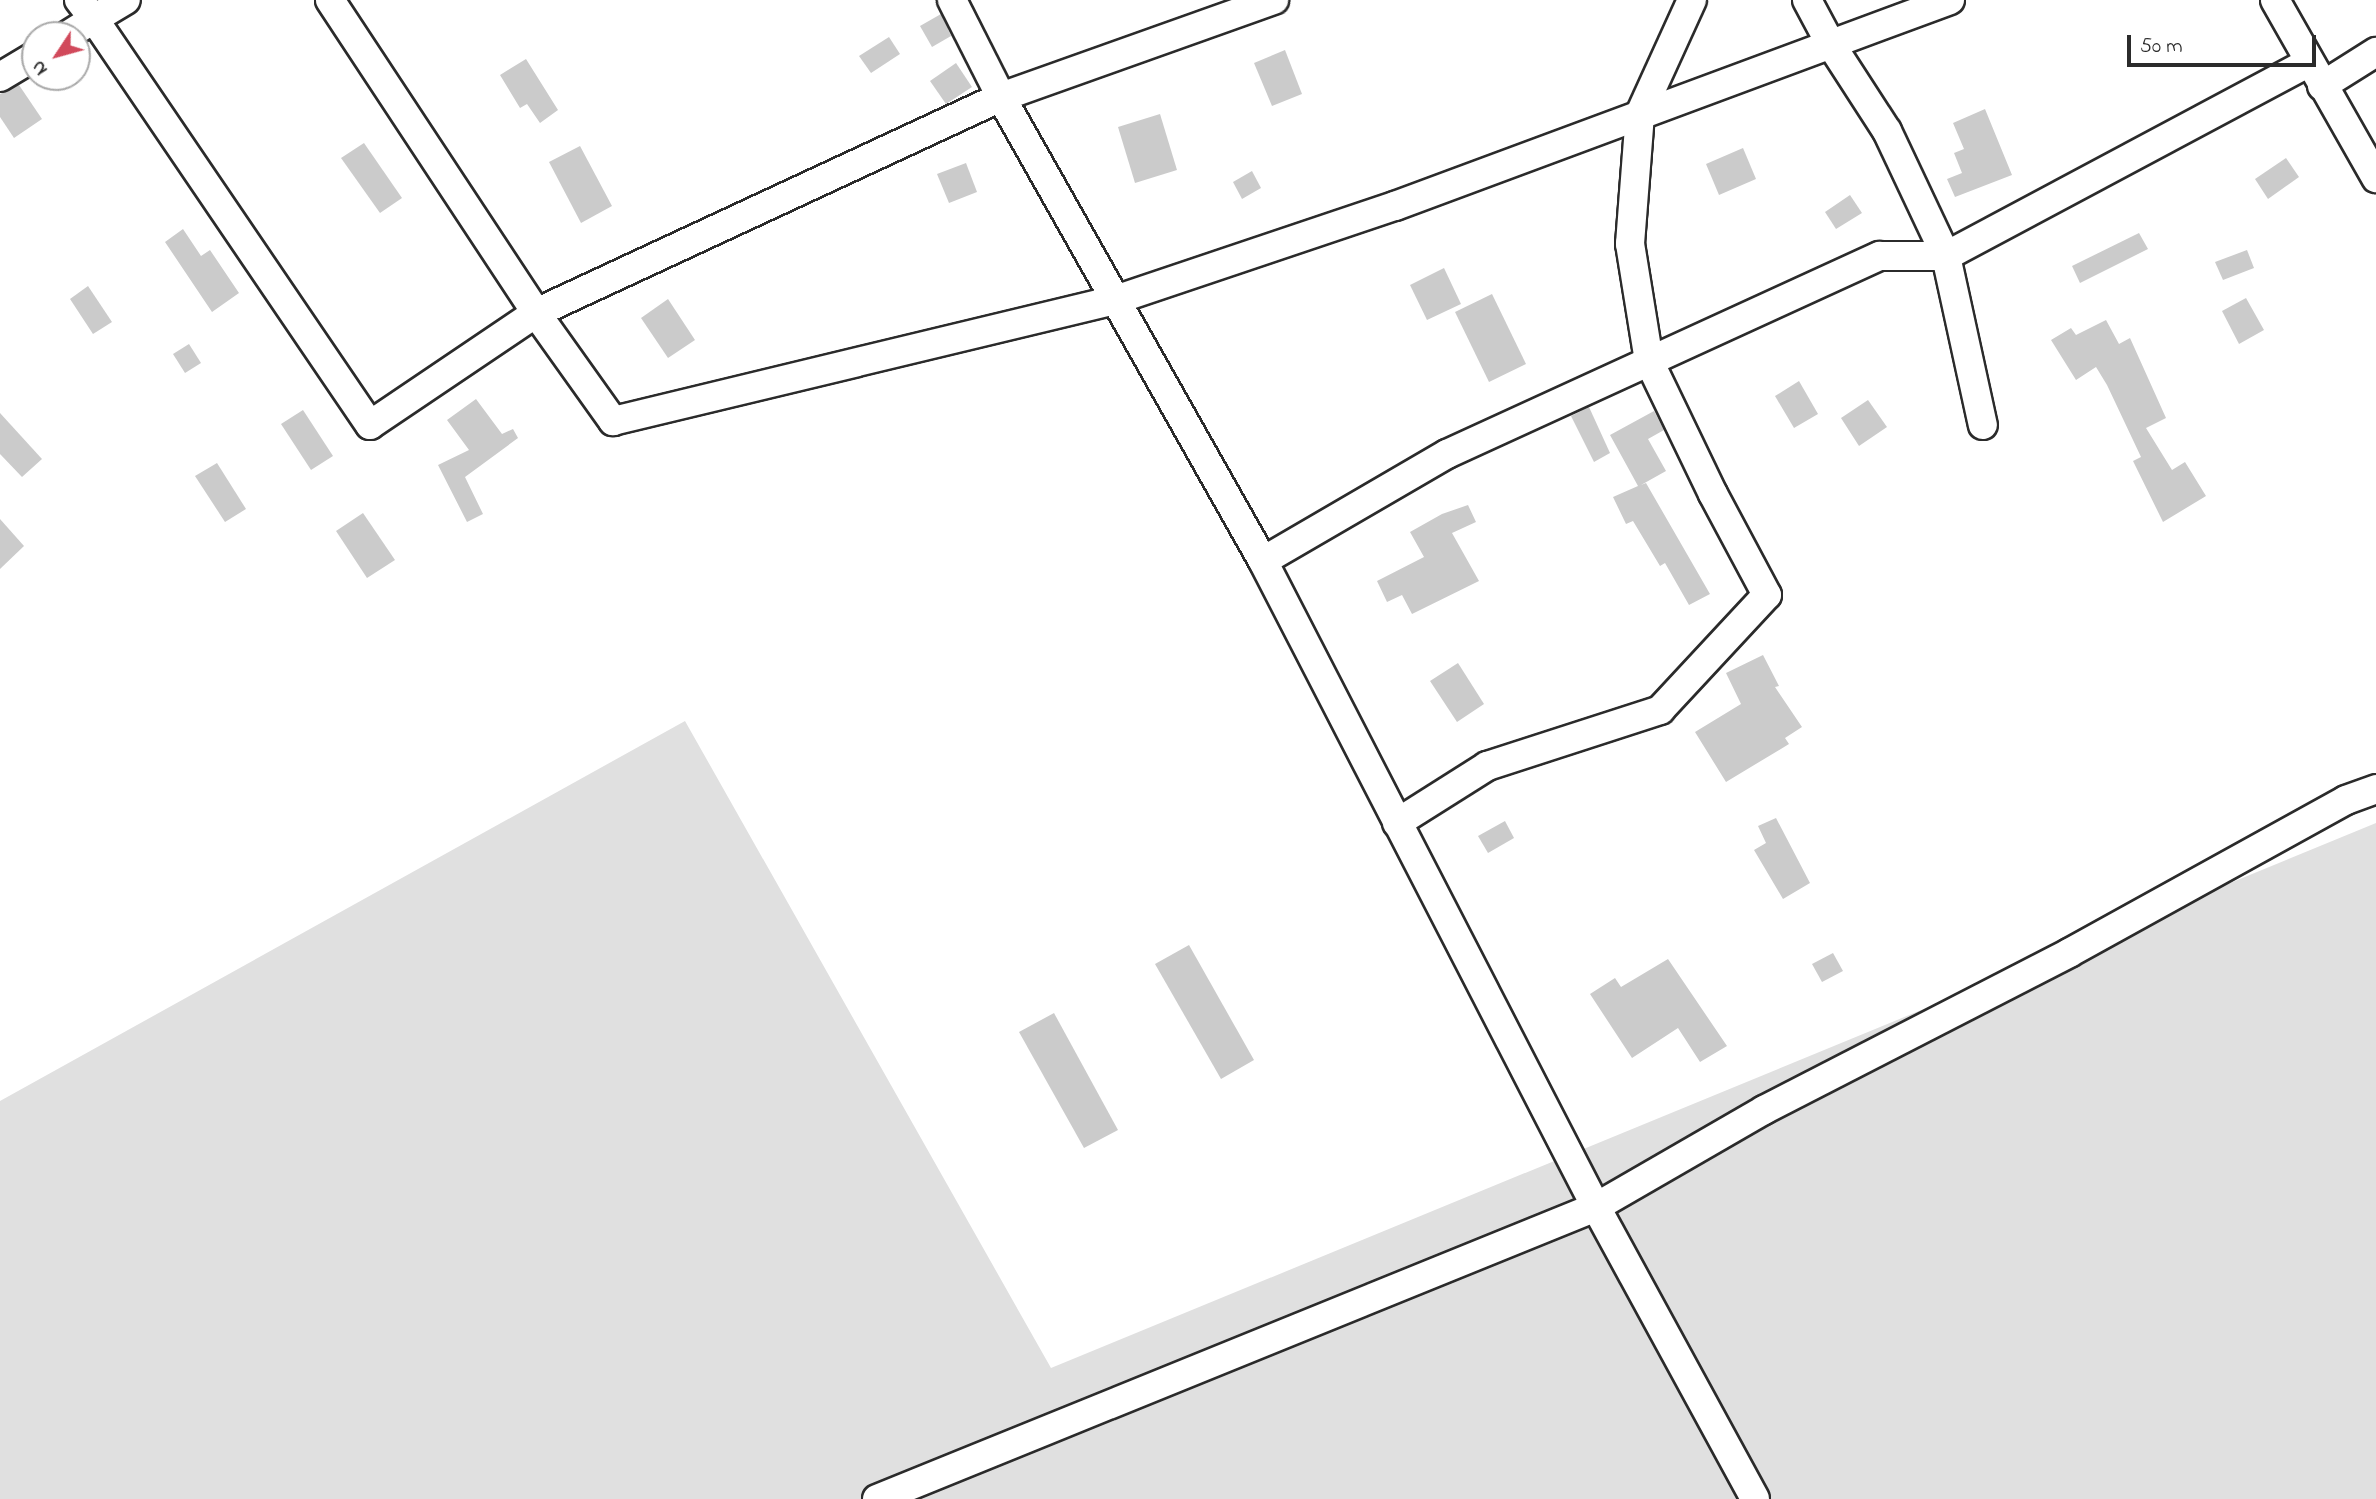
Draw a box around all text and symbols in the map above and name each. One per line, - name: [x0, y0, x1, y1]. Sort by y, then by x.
- north arrow: [21, 21, 91, 91]
- scale bar: [2131, 21, 2320, 65]
- text: 50 m: [2140, 32, 2183, 62]
- text: N: [26, 54, 55, 81]

